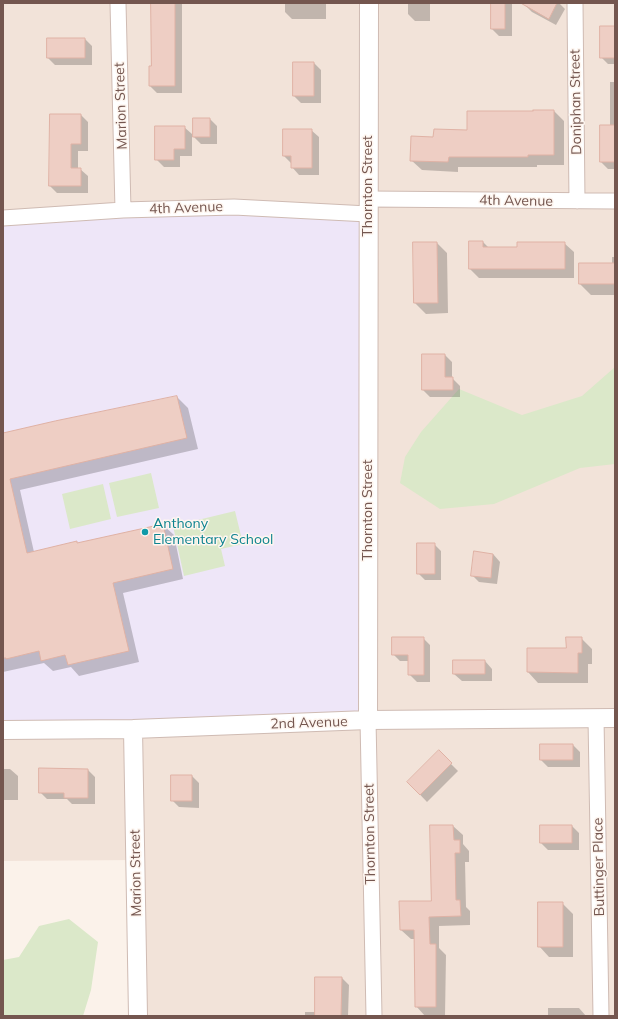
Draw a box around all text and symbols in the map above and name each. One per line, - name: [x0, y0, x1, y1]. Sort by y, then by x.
- street label: Doniphan Street: [567, 49, 585, 155]
- street label: Marion Street: [111, 62, 131, 150]
- street label: Thornton Street: [360, 135, 376, 237]
- street label: 4th Avenue: [479, 192, 553, 210]
- street label: 4th Avenue: [149, 198, 223, 218]
- street label: Thornton Street: [360, 459, 376, 561]
- place label: Anthony Elementary School: [153, 516, 273, 548]
- marker: Anthony Elementary School: [140, 527, 150, 537]
- street label: 2nd Avenue: [270, 713, 348, 733]
- street label: Thornton Street: [361, 783, 379, 885]
- street label: Buttinger Place: [590, 817, 608, 917]
- street label: Marion Street: [127, 829, 145, 917]

